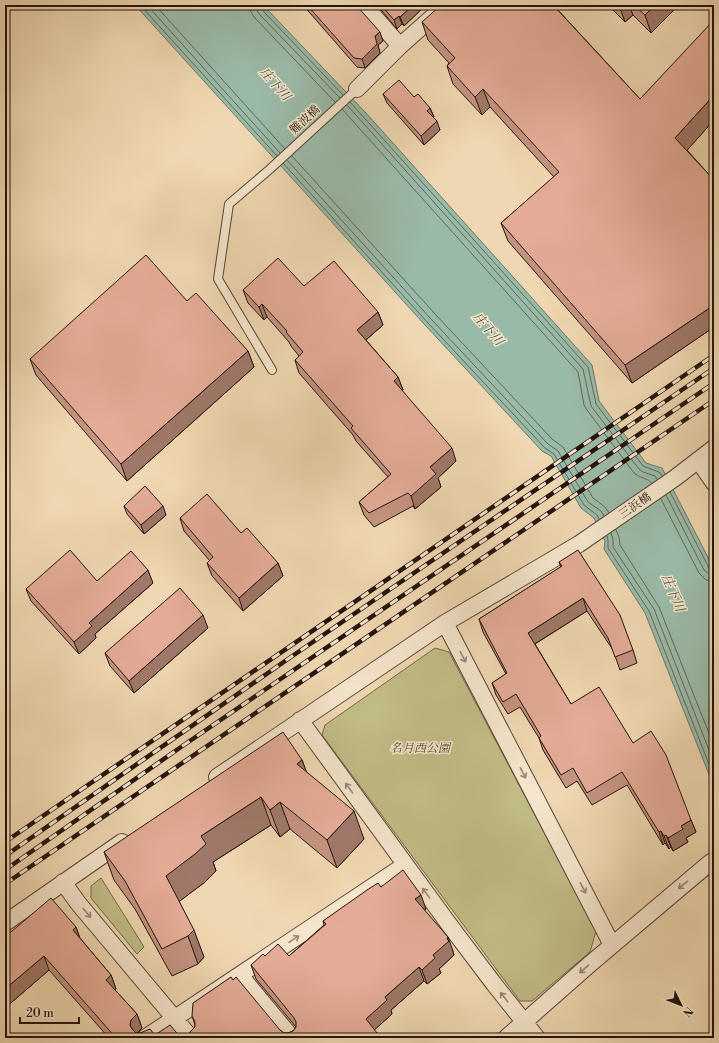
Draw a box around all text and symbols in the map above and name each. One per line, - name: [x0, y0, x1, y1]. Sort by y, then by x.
- water label: 庄下川: [256, 64, 295, 105]
- street label: 難波橋: [287, 102, 323, 138]
- water label: 庄下川: [469, 309, 508, 350]
- street label: 三浜橋: [616, 490, 654, 522]
- water label: 庄下川: [658, 572, 689, 616]
- one-way arrow: [460, 651, 467, 663]
- park label: 名月西公園: [390, 741, 452, 756]
- one-way arrow: [520, 766, 527, 778]
- one-way arrow: [345, 783, 353, 794]
- one-way arrow: [678, 880, 689, 889]
- one-way arrow: [580, 882, 587, 894]
- one-way arrow: [421, 888, 430, 899]
- one-way arrow: [82, 908, 91, 919]
- one-way arrow: [288, 935, 299, 943]
- one-way arrow: [579, 965, 590, 974]
- north arrow: [661, 985, 701, 1025]
- one-way arrow: [499, 992, 508, 1003]
- scale bar: [20, 999, 79, 1025]
- text: N: [679, 1003, 696, 1019]
- text: 20 m: [26, 1006, 54, 1021]

